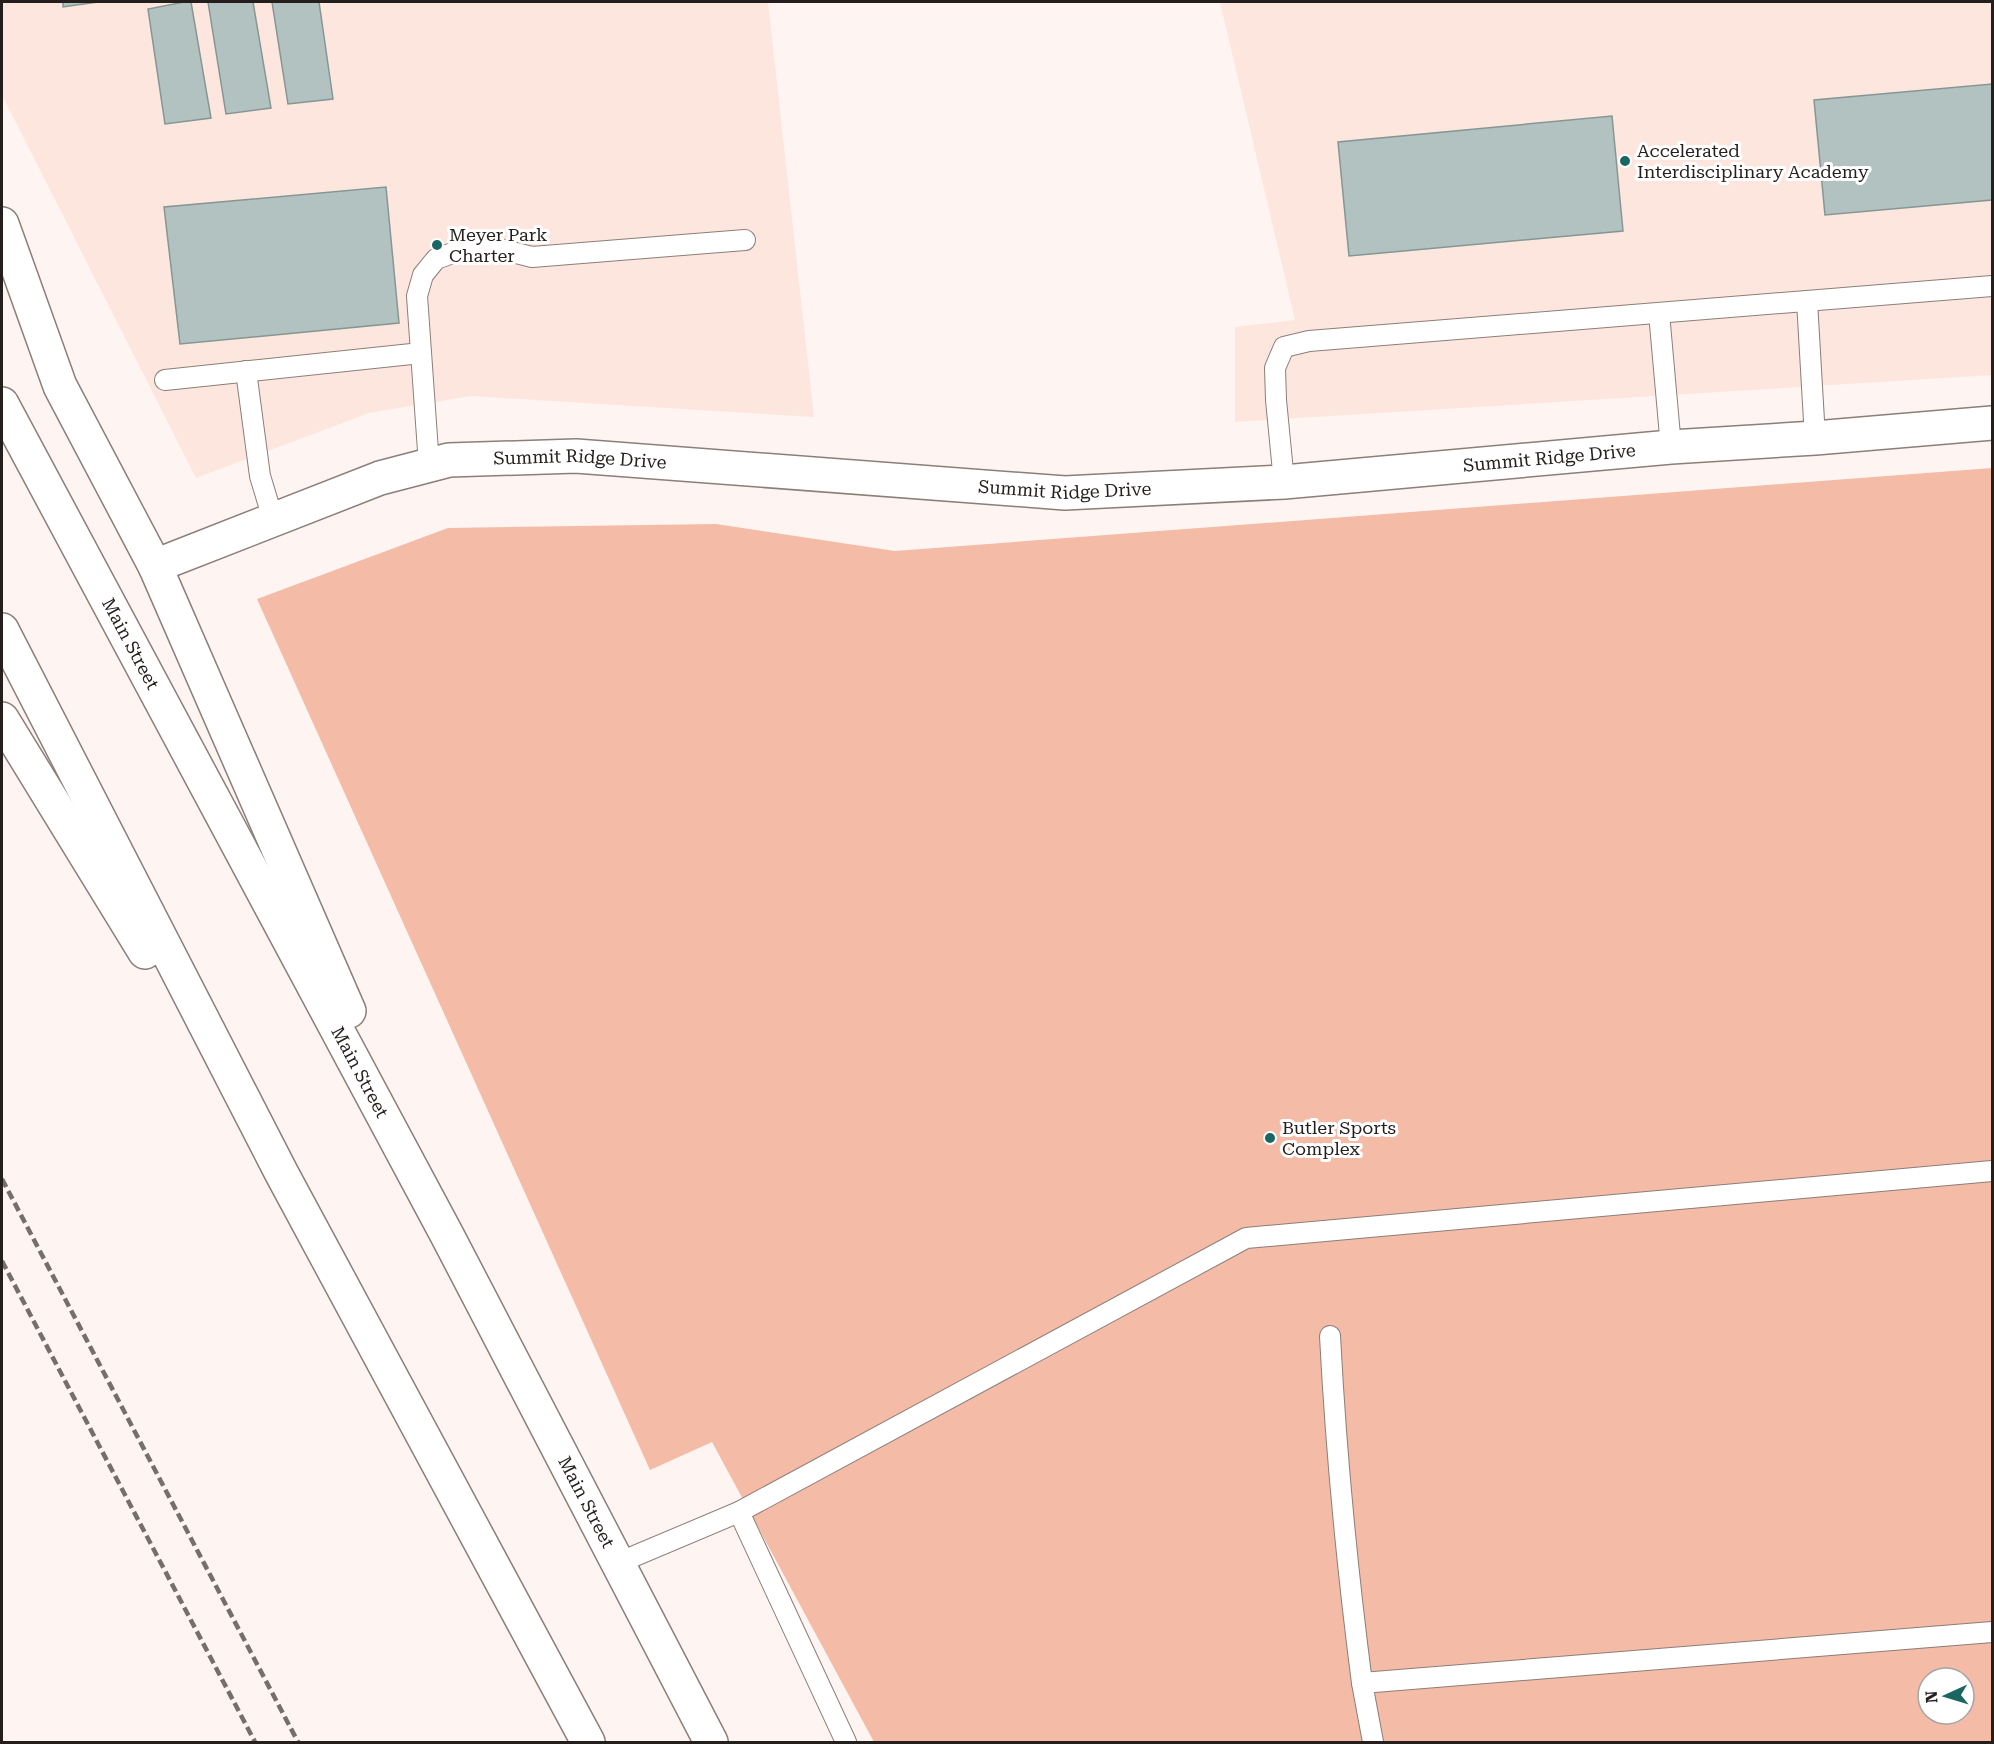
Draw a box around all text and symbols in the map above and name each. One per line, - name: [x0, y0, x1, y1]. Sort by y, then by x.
- place label: Accelerated Interdisciplinary Academy: [1637, 140, 1869, 182]
- marker: Accelerated Interdisciplinary Academy: [1618, 154, 1632, 168]
- place label: Meyer Park Charter: [449, 224, 547, 266]
- marker: Meyer Park Charter: [430, 238, 444, 252]
- street label: Summit Ridge Drive: [1462, 439, 1637, 476]
- street label: Summit Ridge Drive: [493, 445, 667, 473]
- street label: Summit Ridge Drive: [977, 475, 1152, 503]
- street label: Main Street: [98, 594, 164, 693]
- street label: Main Street: [327, 1023, 393, 1121]
- place label: Butler Sports Complex: [1282, 1117, 1396, 1159]
- marker: Butler Sports Complex: [1263, 1131, 1277, 1145]
- street label: Main Street: [554, 1453, 619, 1552]
- north arrow: [1916, 1666, 1976, 1726]
- text: N: [1922, 1690, 1941, 1704]

